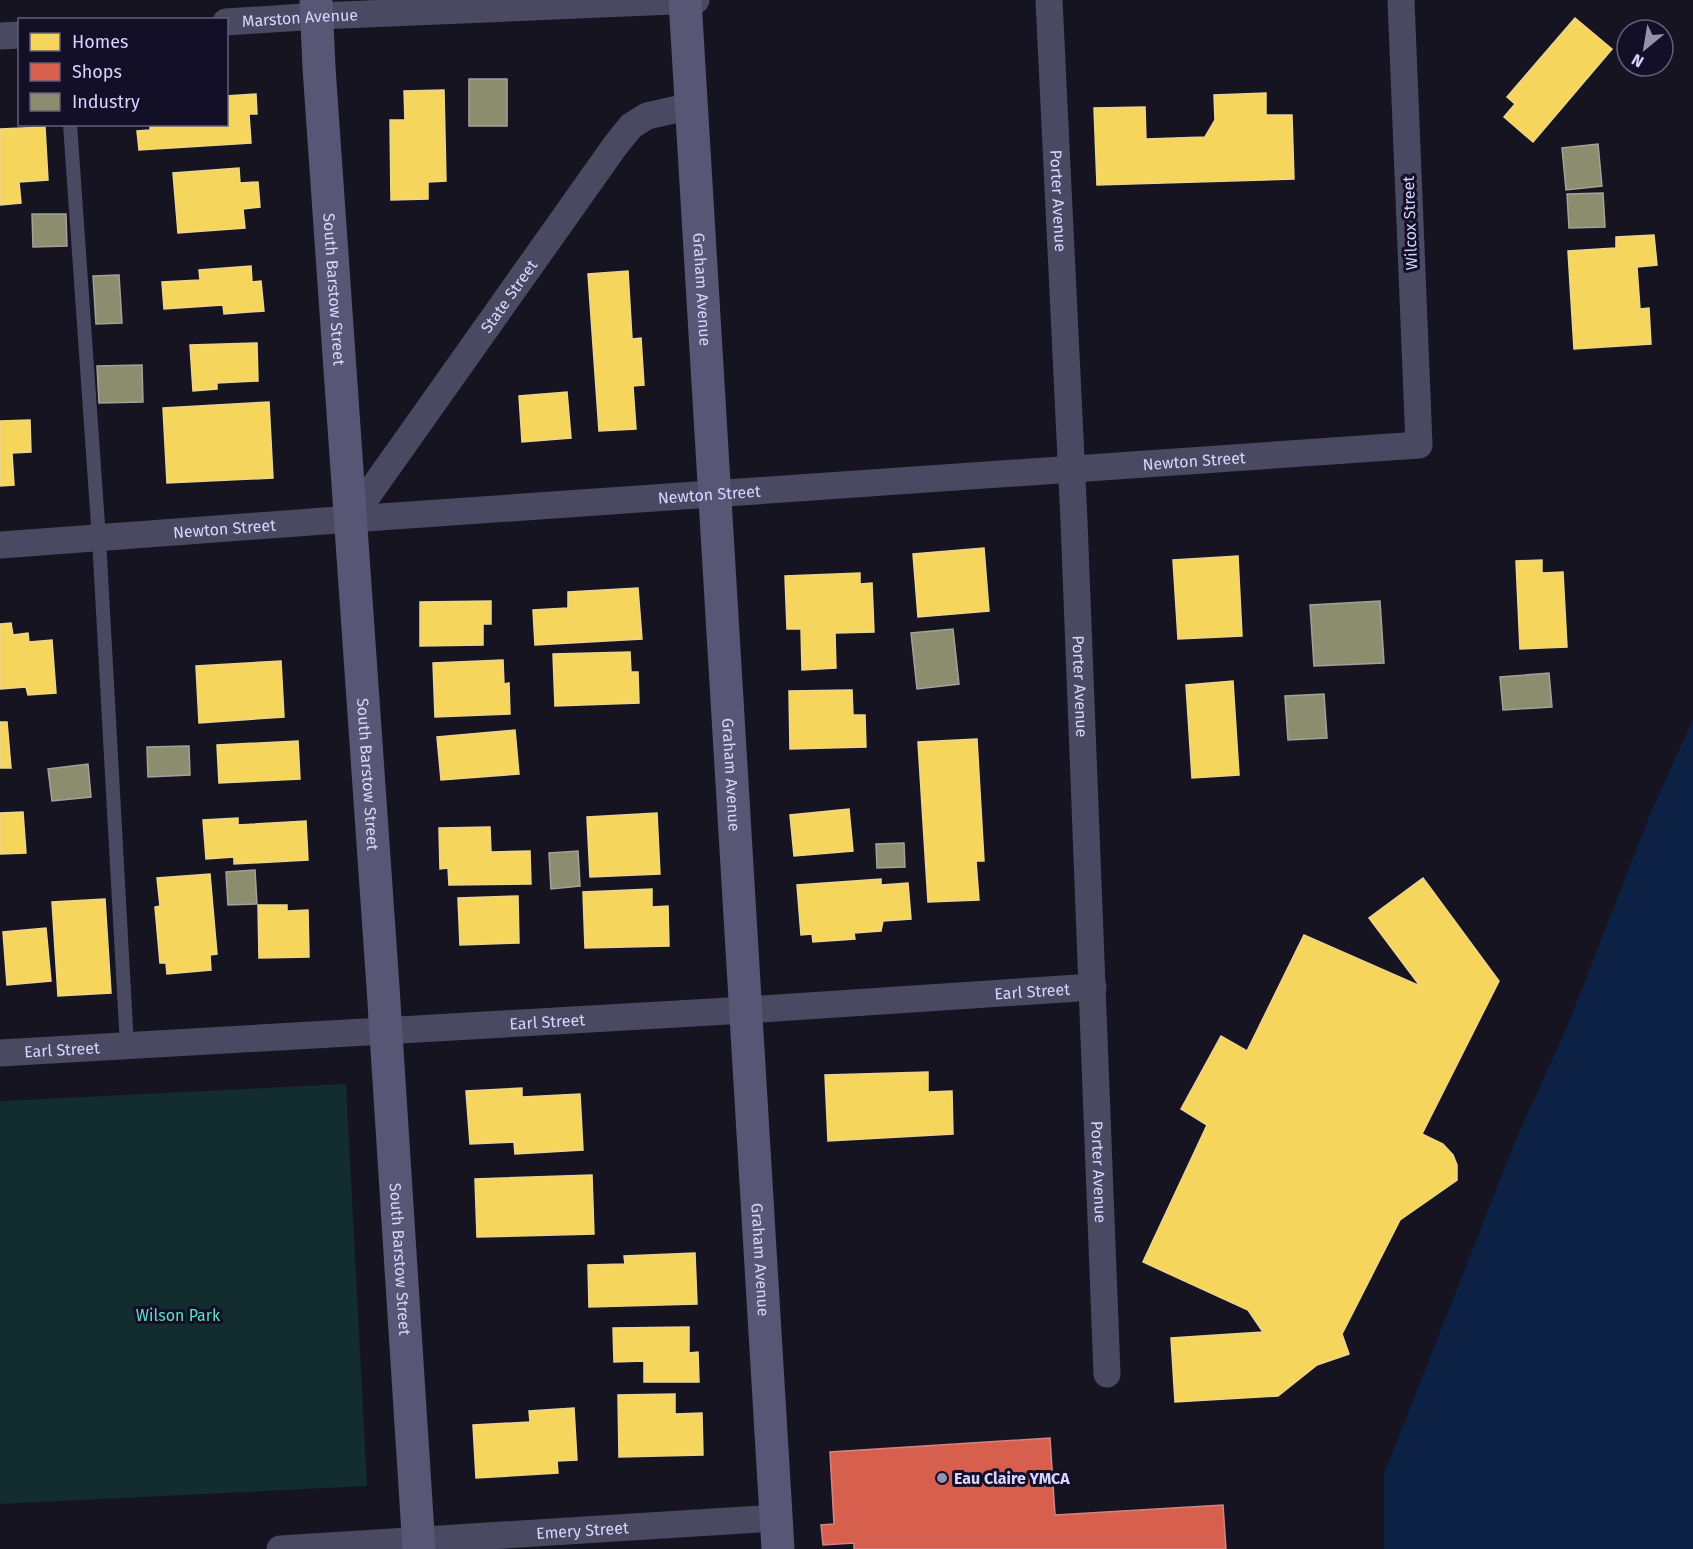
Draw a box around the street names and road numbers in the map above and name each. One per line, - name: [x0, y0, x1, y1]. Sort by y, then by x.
- street label: Marston Avenue: [241, 5, 358, 30]
- street label: Porter Avenue: [1047, 149, 1071, 252]
- street label: Wilcox Street: [1399, 175, 1421, 270]
- street label: South Barstow Street: [320, 213, 349, 366]
- street label: Graham Avenue: [689, 232, 715, 347]
- street label: State Street: [476, 256, 541, 336]
- street label: Newton Street: [1142, 448, 1246, 474]
- street label: Newton Street: [657, 481, 762, 507]
- street label: Newton Street: [172, 515, 277, 542]
- street label: Porter Avenue: [1069, 635, 1092, 738]
- street label: South Barstow Street: [353, 697, 383, 851]
- street label: Graham Avenue: [719, 717, 744, 832]
- street label: Earl Street: [994, 979, 1071, 1003]
- street label: Earl Street: [509, 1010, 586, 1033]
- street label: Earl Street: [24, 1038, 100, 1061]
- street label: Porter Avenue: [1088, 1120, 1111, 1223]
- street label: South Barstow Street: [386, 1182, 415, 1336]
- street label: Graham Avenue: [748, 1202, 774, 1317]
- street label: Emery Street: [536, 1518, 629, 1542]

